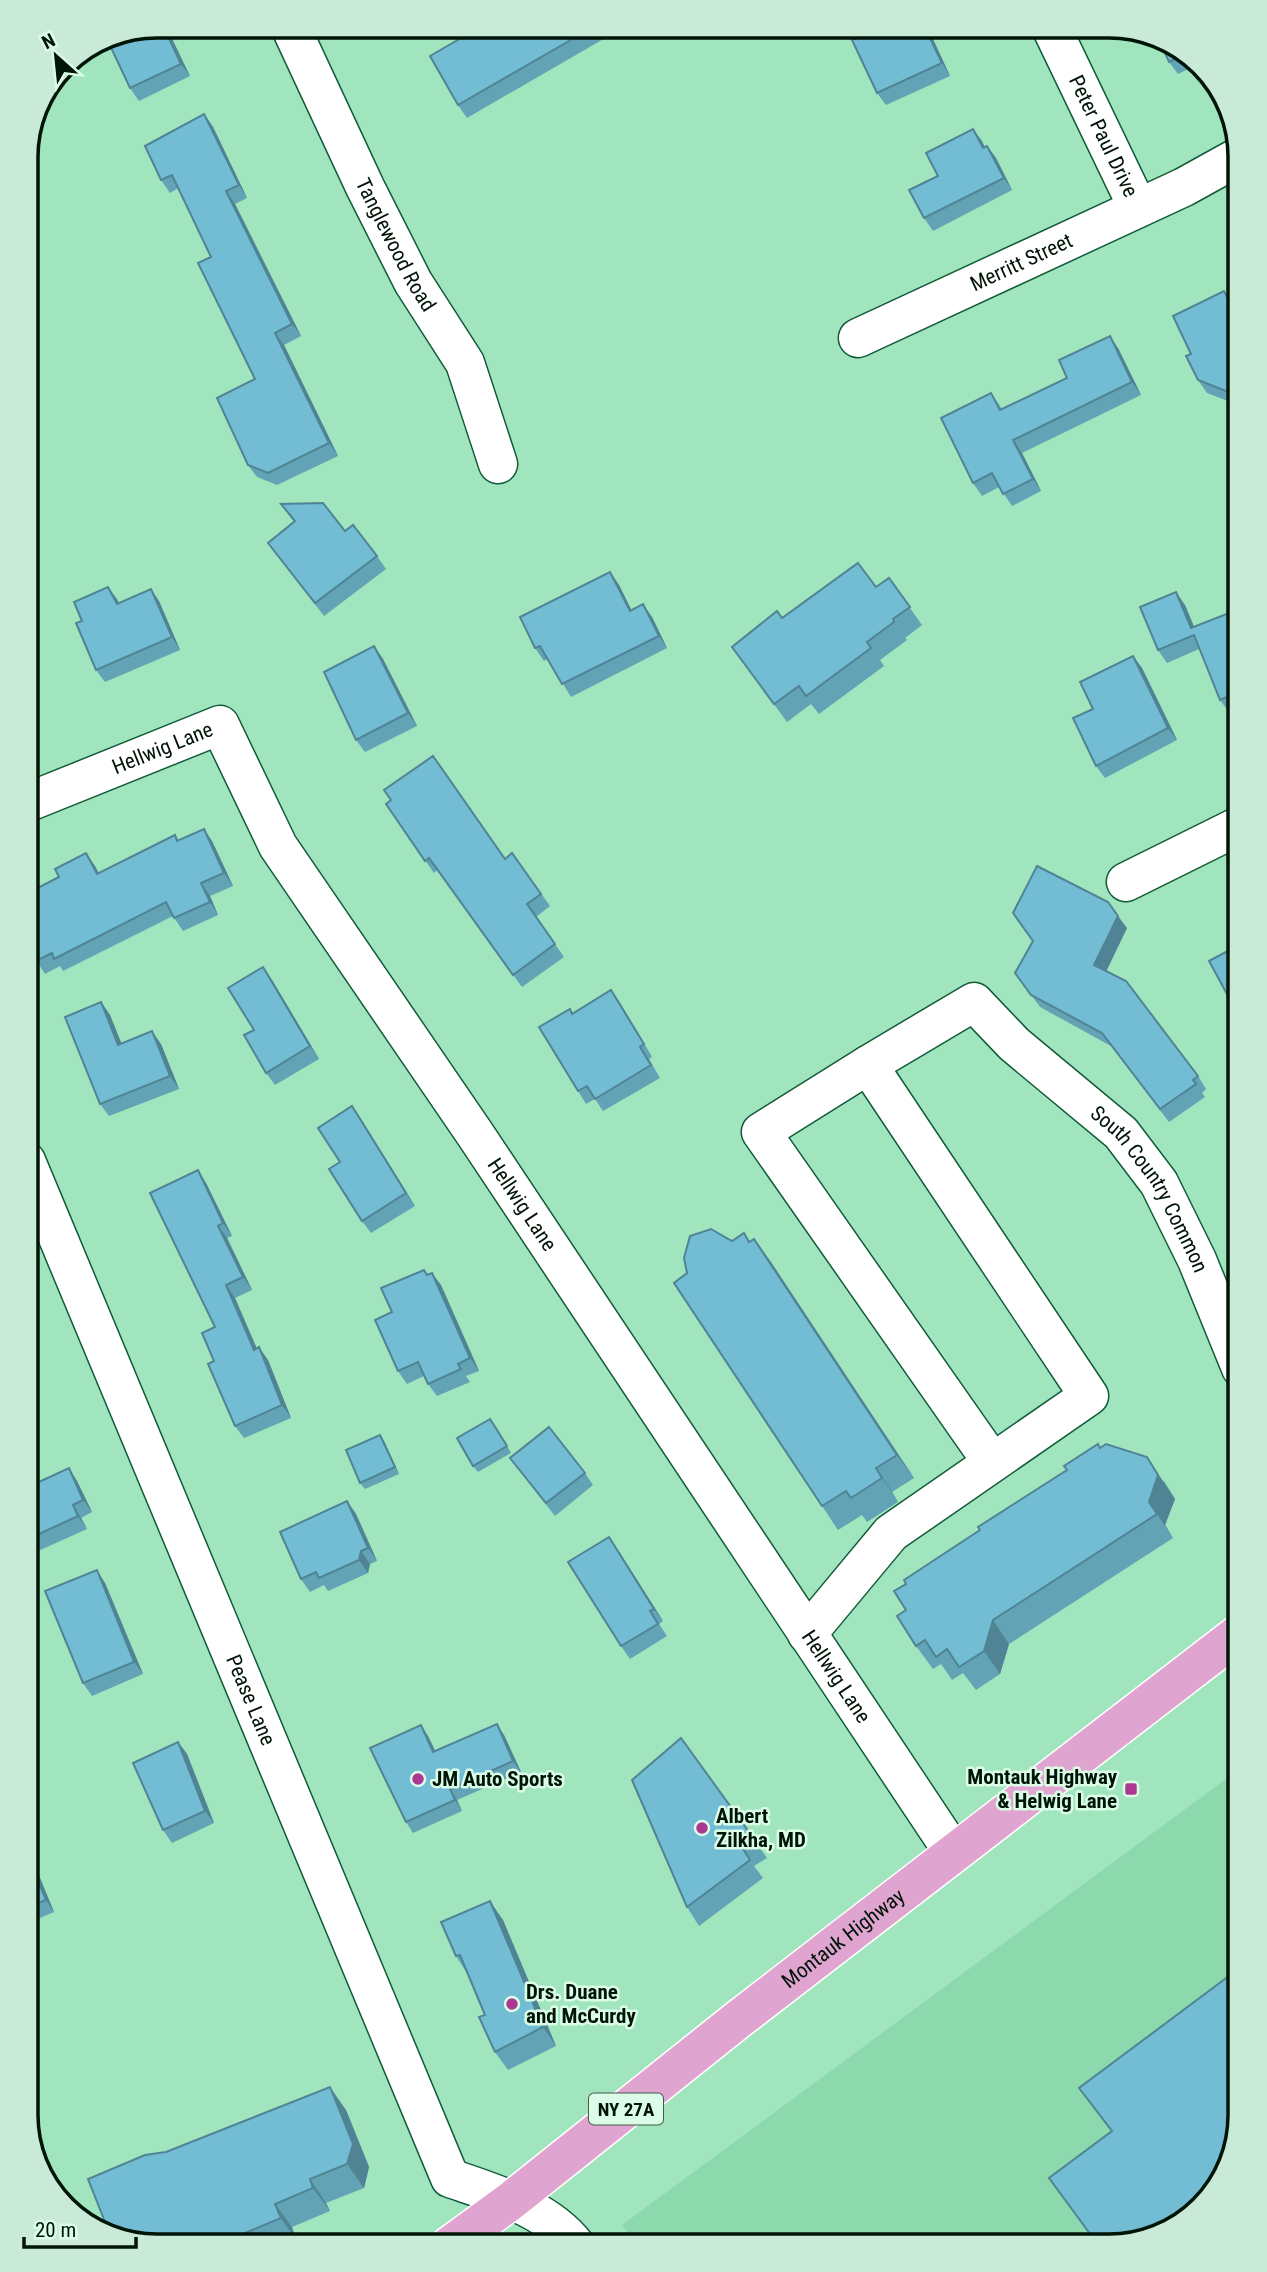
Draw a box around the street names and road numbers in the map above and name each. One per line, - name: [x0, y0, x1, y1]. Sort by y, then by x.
- street label: Peter Paul Drive: [1064, 71, 1143, 201]
- street label: Tanglewood Road: [351, 174, 441, 316]
- street label: Merritt Street: [966, 228, 1076, 296]
- street label: Hellwig Lane: [109, 717, 216, 779]
- street label: South Country Common: [1086, 1101, 1213, 1276]
- street label: Hellwig Lane: [483, 1154, 562, 1256]
- street label: Hellwig Lane: [797, 1626, 876, 1728]
- street label: Pease Lane: [221, 1651, 280, 1749]
- street label: Montauk Highway: [777, 1884, 909, 1993]
- road number: NY 27A: [589, 2094, 663, 2124]

